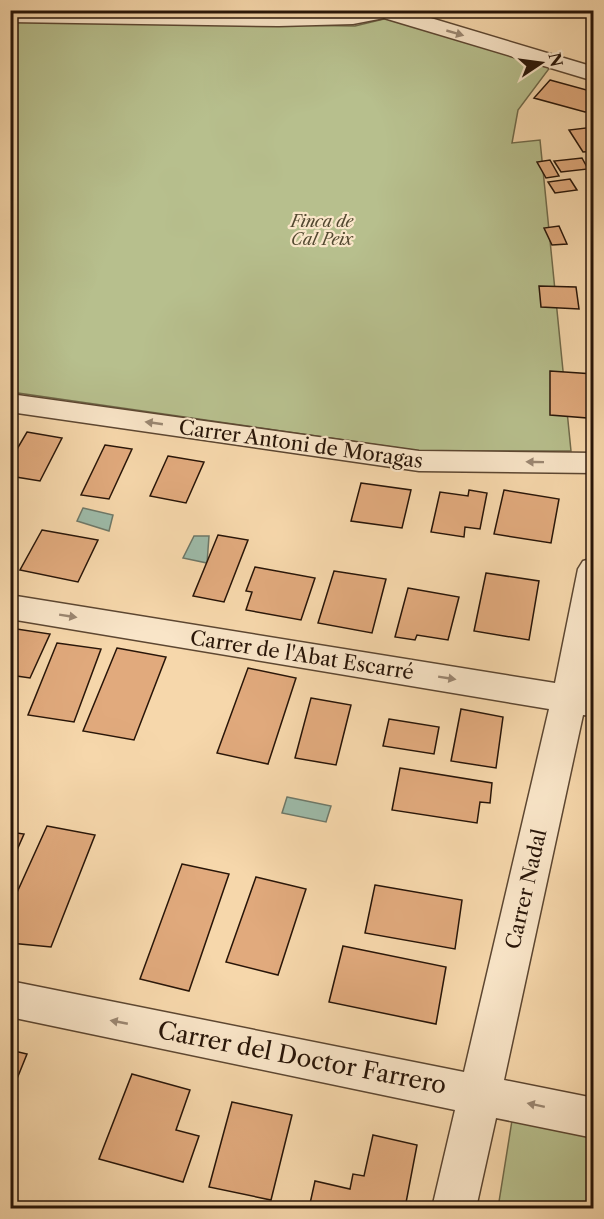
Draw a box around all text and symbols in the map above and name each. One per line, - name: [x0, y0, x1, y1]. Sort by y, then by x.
- one-way arrow: [446, 29, 464, 38]
- north arrow: [511, 33, 571, 93]
- text: N: [544, 51, 567, 69]
- park label: Finca de Cal Peix: [289, 211, 354, 249]
- street label: Carrer Antoni de Moragas: [177, 415, 425, 473]
- one-way arrow: [144, 419, 163, 428]
- one-way arrow: [526, 458, 545, 467]
- one-way arrow: [59, 612, 78, 621]
- street label: Carrer de l'Abat Escarré: [188, 625, 416, 685]
- one-way arrow: [438, 674, 457, 683]
- street label: Carrer Nadal: [501, 827, 551, 951]
- street label: Carrer del Doctor Farrero: [155, 1015, 449, 1100]
- one-way arrow: [109, 1017, 128, 1026]
- one-way arrow: [527, 1100, 546, 1110]

